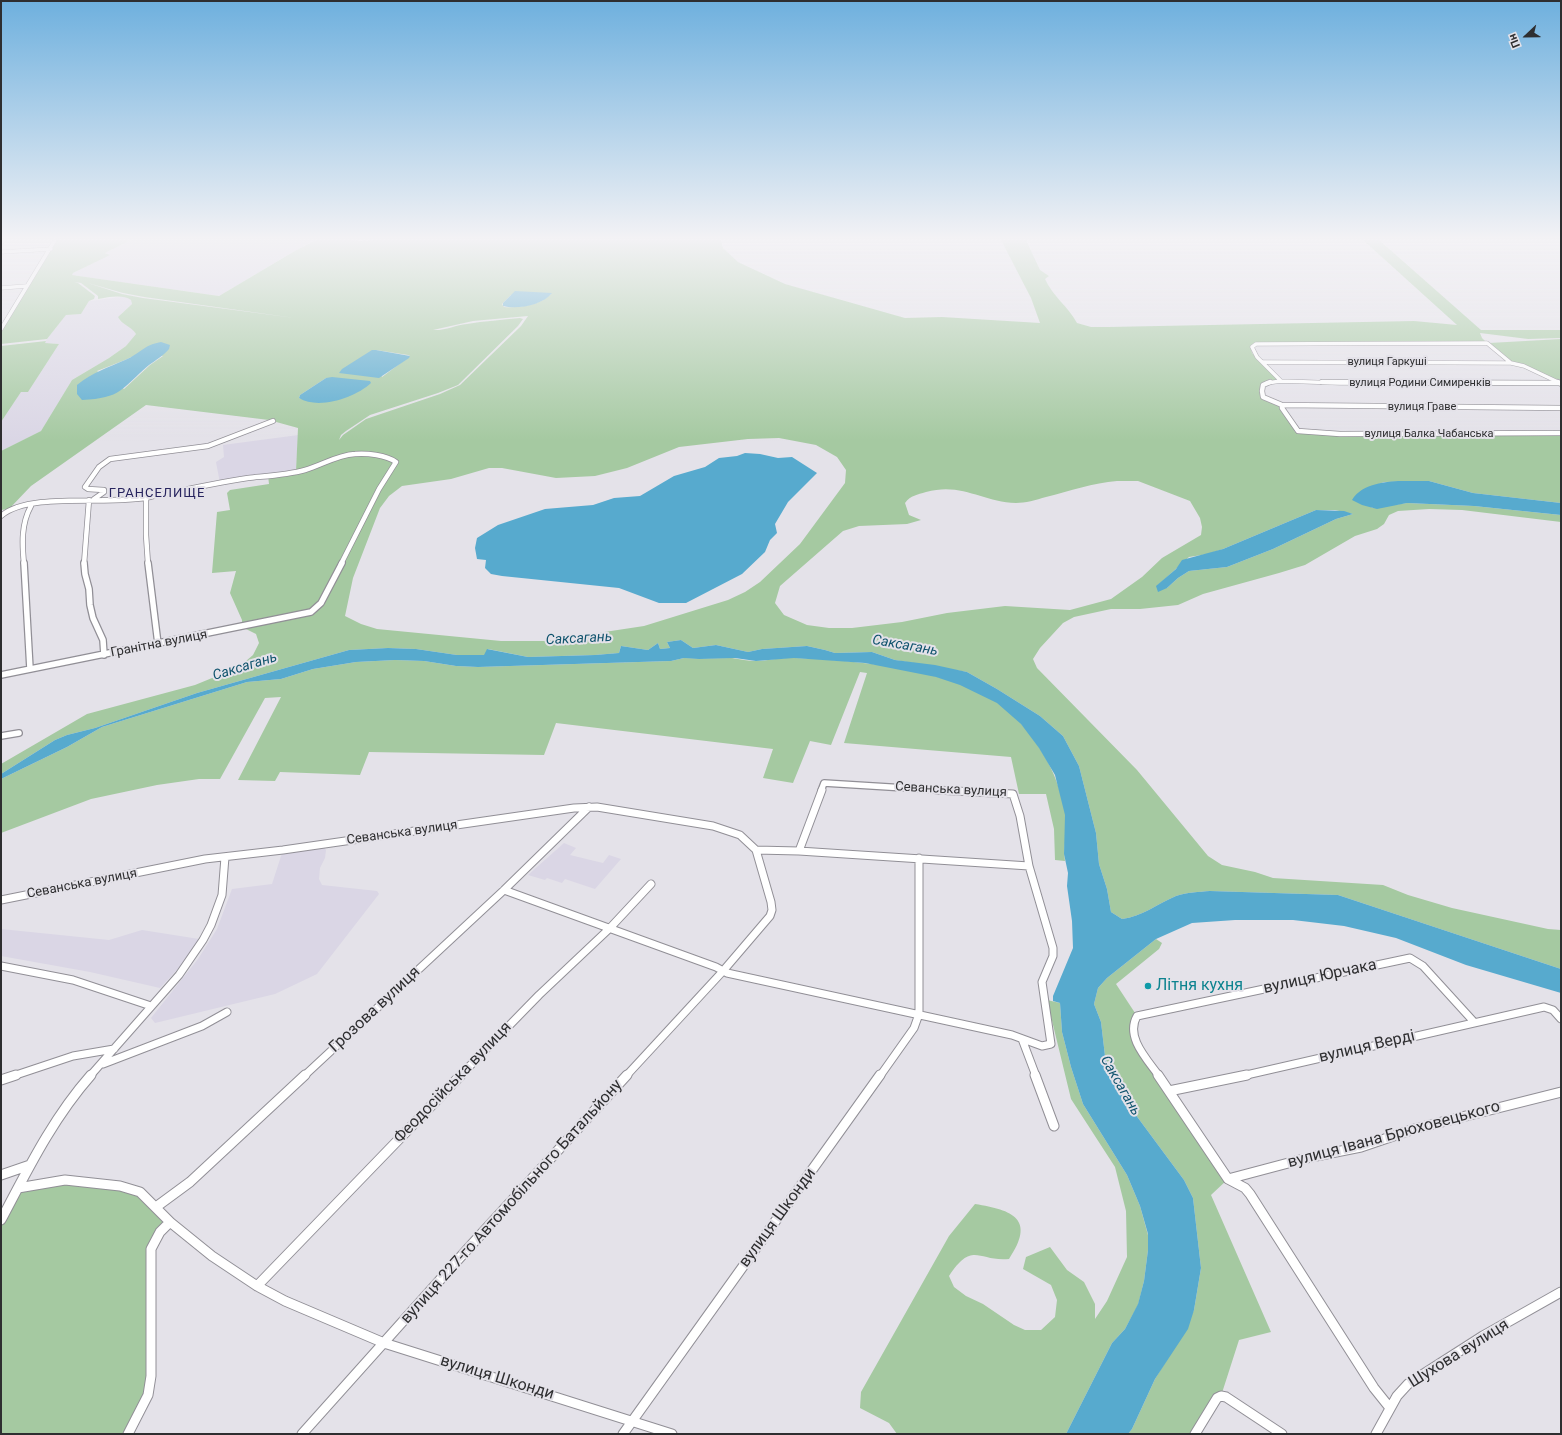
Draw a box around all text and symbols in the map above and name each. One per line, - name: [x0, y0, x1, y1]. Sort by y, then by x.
- north arrow: [1506, 16, 1546, 56]
- text: Пн: [1506, 32, 1523, 50]
- street label: вулиця Гаркуші: [1347, 355, 1427, 369]
- street label: вулиця Родини Симиренків: [1349, 376, 1491, 390]
- street label: вулиця Граве: [1388, 400, 1456, 414]
- street label: вулиця Балка Чабанська: [1365, 427, 1493, 441]
- district label: ГРАНСЕЛИЩЕ: [109, 486, 205, 502]
- street label: Гранітна вулиця: [109, 627, 209, 661]
- water label: Саксагань: [545, 629, 613, 649]
- water label: Саксагань: [871, 632, 939, 660]
- water label: Саксагань: [211, 649, 279, 685]
- street label: Севанська вулиця: [895, 779, 1007, 801]
- street label: Севанська вулиця: [346, 818, 458, 848]
- street label: Севанська вулиця: [26, 866, 138, 902]
- street label: вулиця Юрчака: [1262, 956, 1378, 998]
- street label: Грозова вулиця: [325, 963, 425, 1057]
- place label: Літня кухня: [1156, 976, 1243, 996]
- marker: Літня кухня: [1143, 981, 1153, 991]
- street label: Феодосійська вулиця: [390, 1018, 516, 1148]
- street label: вулиця Верді: [1317, 1027, 1417, 1067]
- water label: Саксагань: [1096, 1053, 1144, 1119]
- street label: вулиця 227-го Автомобільного Батальйону: [397, 1076, 627, 1328]
- street label: вулиця Івана Брюховецького: [1286, 1097, 1502, 1173]
- street label: вулиця Шконди: [736, 1165, 820, 1271]
- street label: Шухова вулиця: [1405, 1316, 1513, 1392]
- street label: вулиця Шконди: [438, 1352, 556, 1404]

